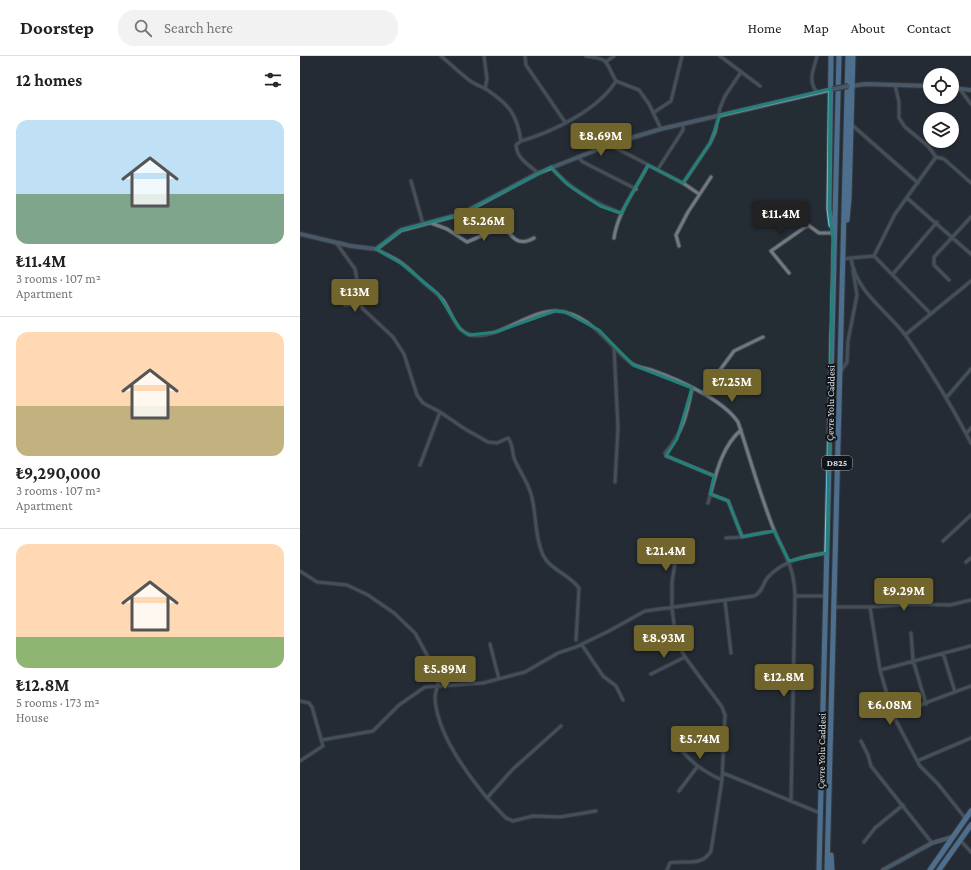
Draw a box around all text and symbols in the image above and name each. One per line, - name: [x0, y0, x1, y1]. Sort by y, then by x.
- search box: [118, 10, 398, 46]
- text: Doorstep: [20, 17, 94, 38]
- icon: search: [132, 17, 154, 39]
- text: Search here: [164, 20, 233, 36]
- text: Home: [748, 20, 781, 36]
- text: Map: [803, 20, 829, 36]
- text: About: [851, 20, 885, 36]
- text: Contact: [907, 20, 951, 36]
- map controls: [923, 68, 959, 148]
- button: locate: [923, 68, 959, 104]
- icon: filters: [262, 69, 284, 91]
- text: 12 homes: [16, 71, 82, 90]
- button: layers: [923, 112, 959, 148]
- pin: ₺8.69M: [568, 123, 634, 157]
- text: ₺8.69M: [580, 128, 622, 143]
- icon: home: [114, 146, 186, 218]
- pin: ₺11.4M: [748, 201, 814, 235]
- text: ₺11.4M: [762, 206, 800, 221]
- pin: ₺5.26M: [451, 208, 517, 242]
- text: ₺5.26M: [463, 213, 505, 228]
- text: ₺11.4M: [16, 252, 66, 271]
- text: 3 rooms · 107 m²: [16, 271, 101, 286]
- pin: ₺13M: [331, 279, 379, 313]
- text: ₺13M: [340, 284, 370, 299]
- text: Apartment: [16, 286, 73, 301]
- icon: home: [114, 358, 186, 430]
- street label: Çevre Yolu Caddesi: [824, 365, 837, 441]
- pin: ₺7.25M: [699, 369, 765, 403]
- text: ₺7.25M: [712, 374, 752, 389]
- road number: D825: [822, 456, 852, 470]
- text: ₺9,290,000: [16, 464, 101, 483]
- text: 3 rooms · 107 m²: [16, 483, 101, 498]
- text: Apartment: [16, 498, 73, 513]
- pin: ₺21.4M: [633, 538, 699, 572]
- text: ₺21.4M: [646, 543, 686, 558]
- icon: home: [114, 570, 186, 642]
- pin: ₺9.29M: [871, 578, 937, 612]
- text: ₺9.29M: [883, 583, 925, 598]
- pin: ₺8.93M: [631, 625, 697, 659]
- text: ₺8.93M: [643, 630, 685, 645]
- pin: ₺5.89M: [412, 656, 478, 690]
- text: ₺5.89M: [424, 661, 466, 676]
- pin: ₺12.8M: [751, 664, 817, 698]
- text: ₺12.8M: [764, 669, 804, 684]
- text: ₺12.8M: [16, 676, 69, 695]
- pin: ₺6.08M: [857, 692, 923, 726]
- text: 5 rooms · 173 m²: [16, 695, 100, 710]
- text: ₺6.08M: [868, 697, 912, 712]
- text: House: [16, 710, 49, 725]
- street label: Çevre Yolu Caddesi: [815, 713, 828, 789]
- pin: ₺5.74M: [667, 726, 733, 760]
- text: ₺5.74M: [680, 731, 720, 746]

